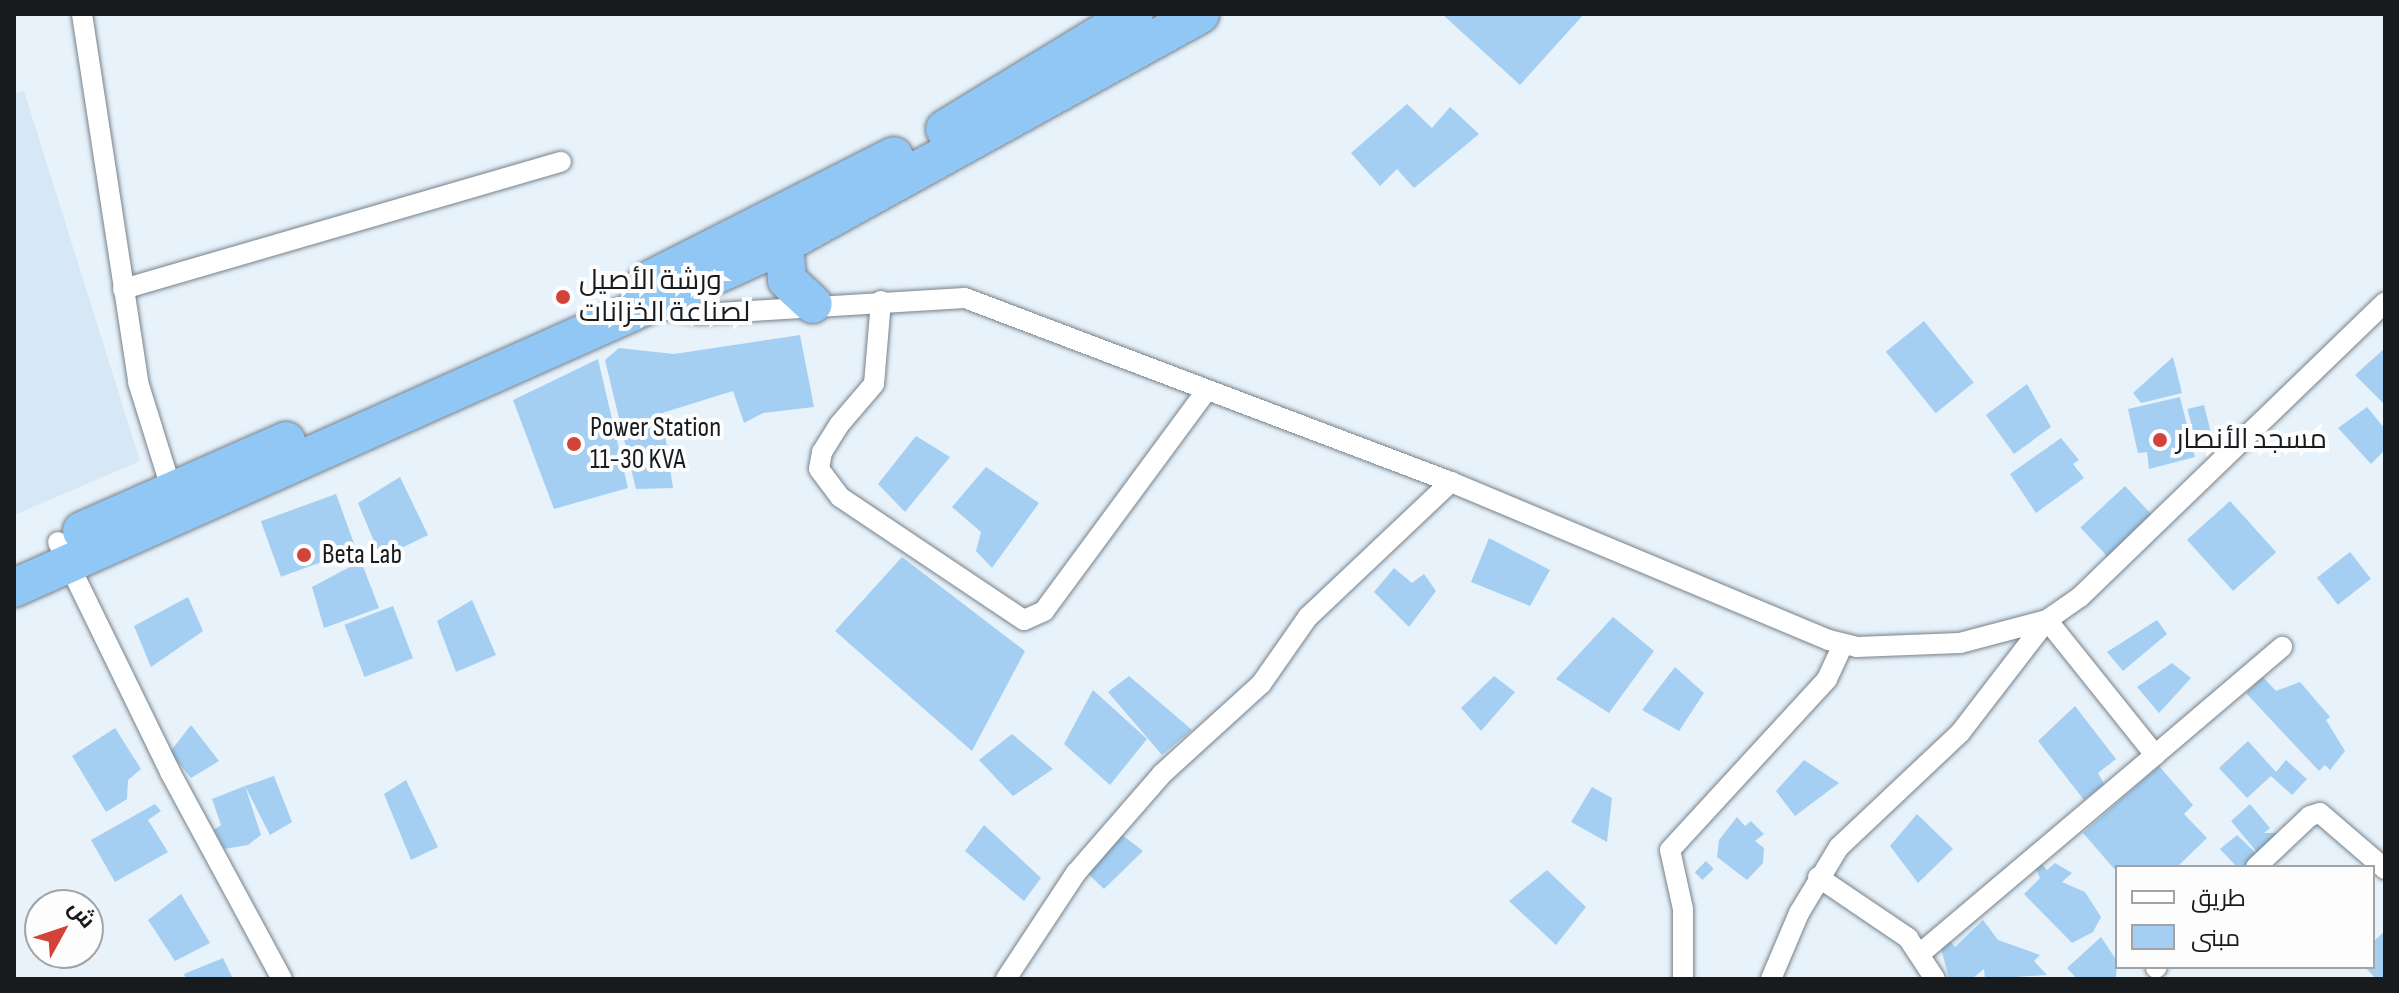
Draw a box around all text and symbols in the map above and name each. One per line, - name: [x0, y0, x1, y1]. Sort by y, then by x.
- place label: ورشة الأصيل لصناعة الخزانات: [579, 264, 750, 330]
- marker: ورشة الأصيل لصناعة الخزانات: [554, 288, 572, 306]
- place label: Power Station 11-30 KVA: [590, 411, 721, 477]
- place label: مسجد الأنصار: [2176, 423, 2327, 457]
- marker: مسجد الأنصار: [2151, 431, 2169, 449]
- marker: Power Station 11-30 KVA: [565, 435, 583, 453]
- place label: Beta Lab: [322, 538, 402, 572]
- marker: Beta Lab: [293, 544, 315, 566]
- legend: [2115, 865, 2375, 969]
- text: طريق: [2191, 884, 2246, 913]
- north arrow: [24, 889, 104, 969]
- text: ش: [62, 895, 101, 934]
- text: مبنى: [2191, 924, 2240, 953]

